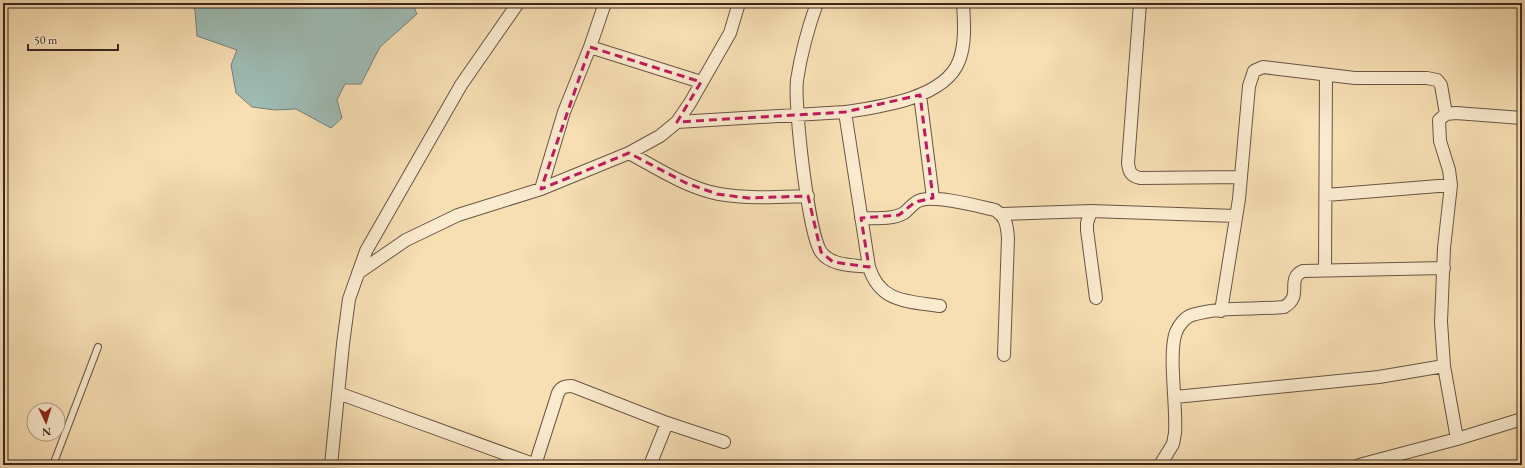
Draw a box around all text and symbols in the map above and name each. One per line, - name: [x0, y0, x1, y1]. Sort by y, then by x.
- scale bar: [28, 26, 118, 52]
- text: 50 m: [34, 32, 58, 48]
- north arrow: [26, 402, 66, 442]
- text: N: [42, 425, 52, 439]

